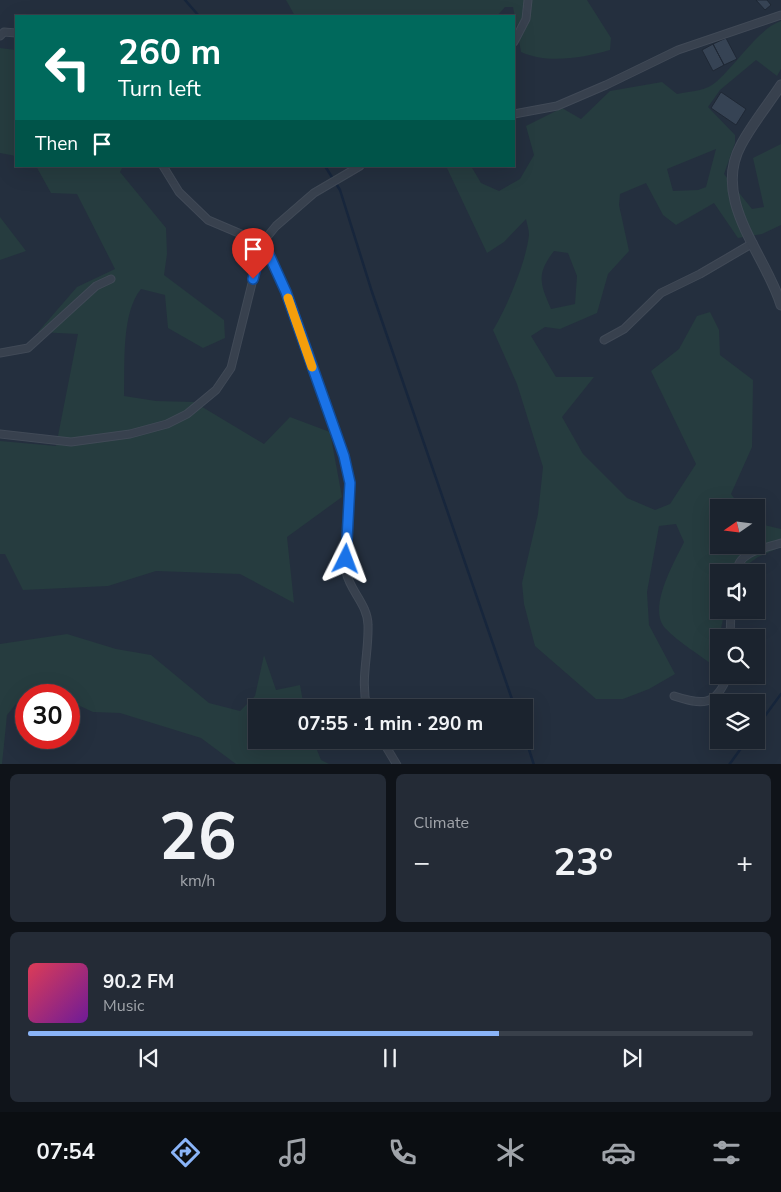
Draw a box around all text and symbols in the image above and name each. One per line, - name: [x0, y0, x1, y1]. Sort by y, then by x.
- text: 260 m: [118, 29, 221, 76]
- icon: left: [35, 35, 100, 100]
- text: Turn left: [118, 74, 201, 104]
- icon: arrive: [88, 130, 116, 158]
- text: Then: [35, 131, 78, 157]
- pin: [232, 228, 274, 279]
- icon: arrive: [239, 235, 267, 263]
- north arrow: [710, 499, 765, 554]
- map controls: [710, 499, 765, 749]
- position arrow: [319, 532, 371, 584]
- button: sound: [710, 564, 765, 619]
- button: search: [710, 629, 765, 684]
- speed limit sign: 30: [15, 684, 80, 749]
- button: layers: [710, 694, 765, 749]
- text: 07:55 · 1 min · 290 m: [298, 711, 483, 737]
- text: 26: [159, 793, 237, 882]
- text: Climate: [414, 812, 469, 834]
- text: 23°: [553, 837, 613, 888]
- text: −: [414, 844, 430, 882]
- text: +: [736, 844, 753, 882]
- text: km/h: [180, 870, 215, 892]
- text: 90.2 FM: [103, 969, 174, 995]
- text: Music: [103, 995, 144, 1017]
- icon: previous: [135, 1044, 163, 1072]
- icon: pause: [376, 1044, 404, 1072]
- icon: next: [618, 1044, 646, 1072]
- icon: directions: [168, 1135, 203, 1170]
- icon: music: [276, 1135, 311, 1170]
- icon: phone: [385, 1135, 420, 1170]
- icon: climate: [493, 1135, 528, 1170]
- icon: car: [601, 1135, 636, 1170]
- icon: filters: [709, 1135, 744, 1170]
- text: 07:54: [37, 1137, 95, 1167]

